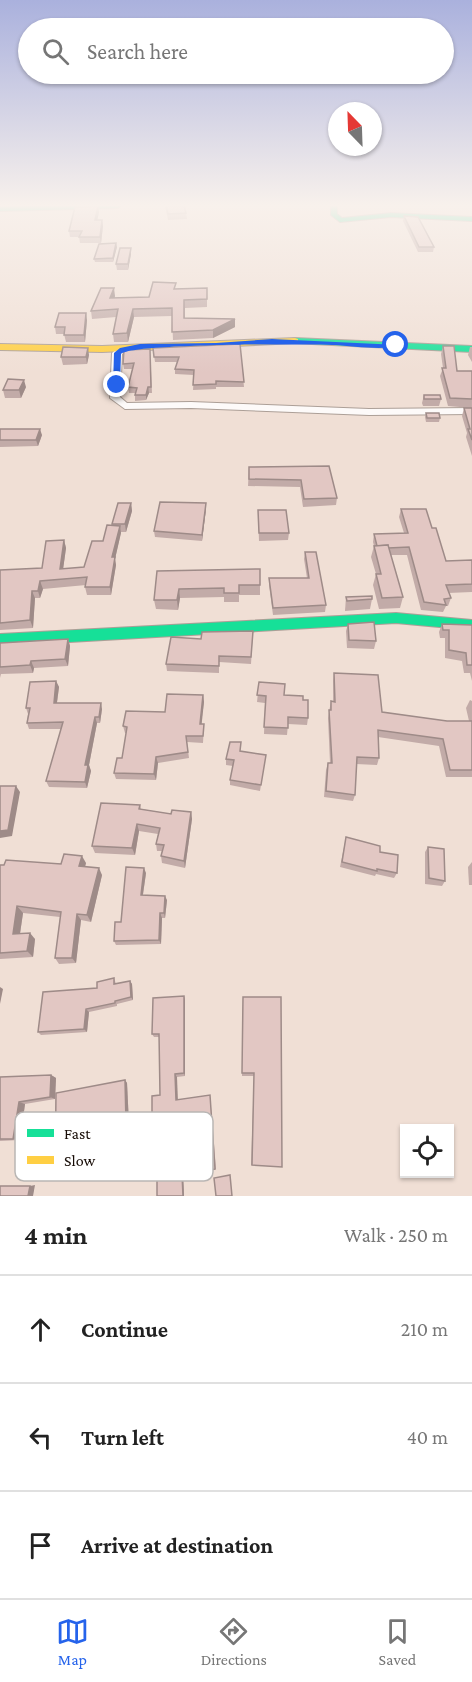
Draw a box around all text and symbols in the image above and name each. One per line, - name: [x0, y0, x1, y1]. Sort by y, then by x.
- search box: [18, 18, 454, 84]
- icon: search: [39, 35, 72, 68]
- text: Search here: [87, 39, 188, 64]
- north arrow: [328, 102, 382, 156]
- route start: [382, 331, 408, 357]
- route end: [103, 371, 129, 397]
- legend: [15, 1112, 213, 1181]
- map controls: [400, 1124, 454, 1178]
- button: locate: [400, 1124, 454, 1178]
- text: Fast: [64, 1125, 91, 1142]
- text: Slow: [64, 1152, 96, 1169]
- text: 4 min: [24, 1221, 88, 1250]
- text: Walk · 250 m: [344, 1224, 448, 1246]
- icon: ahead: [24, 1313, 57, 1346]
- text: Continue: [81, 1317, 168, 1342]
- text: 210 m: [401, 1318, 448, 1340]
- icon: left: [24, 1421, 57, 1454]
- text: Turn left: [81, 1425, 164, 1450]
- text: 40 m: [407, 1426, 448, 1448]
- icon: arrive: [24, 1529, 57, 1562]
- text: Arrive at destination: [81, 1533, 273, 1558]
- tab: Map: [56, 1615, 89, 1668]
- tab: Directions: [201, 1615, 267, 1668]
- tab: Saved: [379, 1615, 416, 1668]

